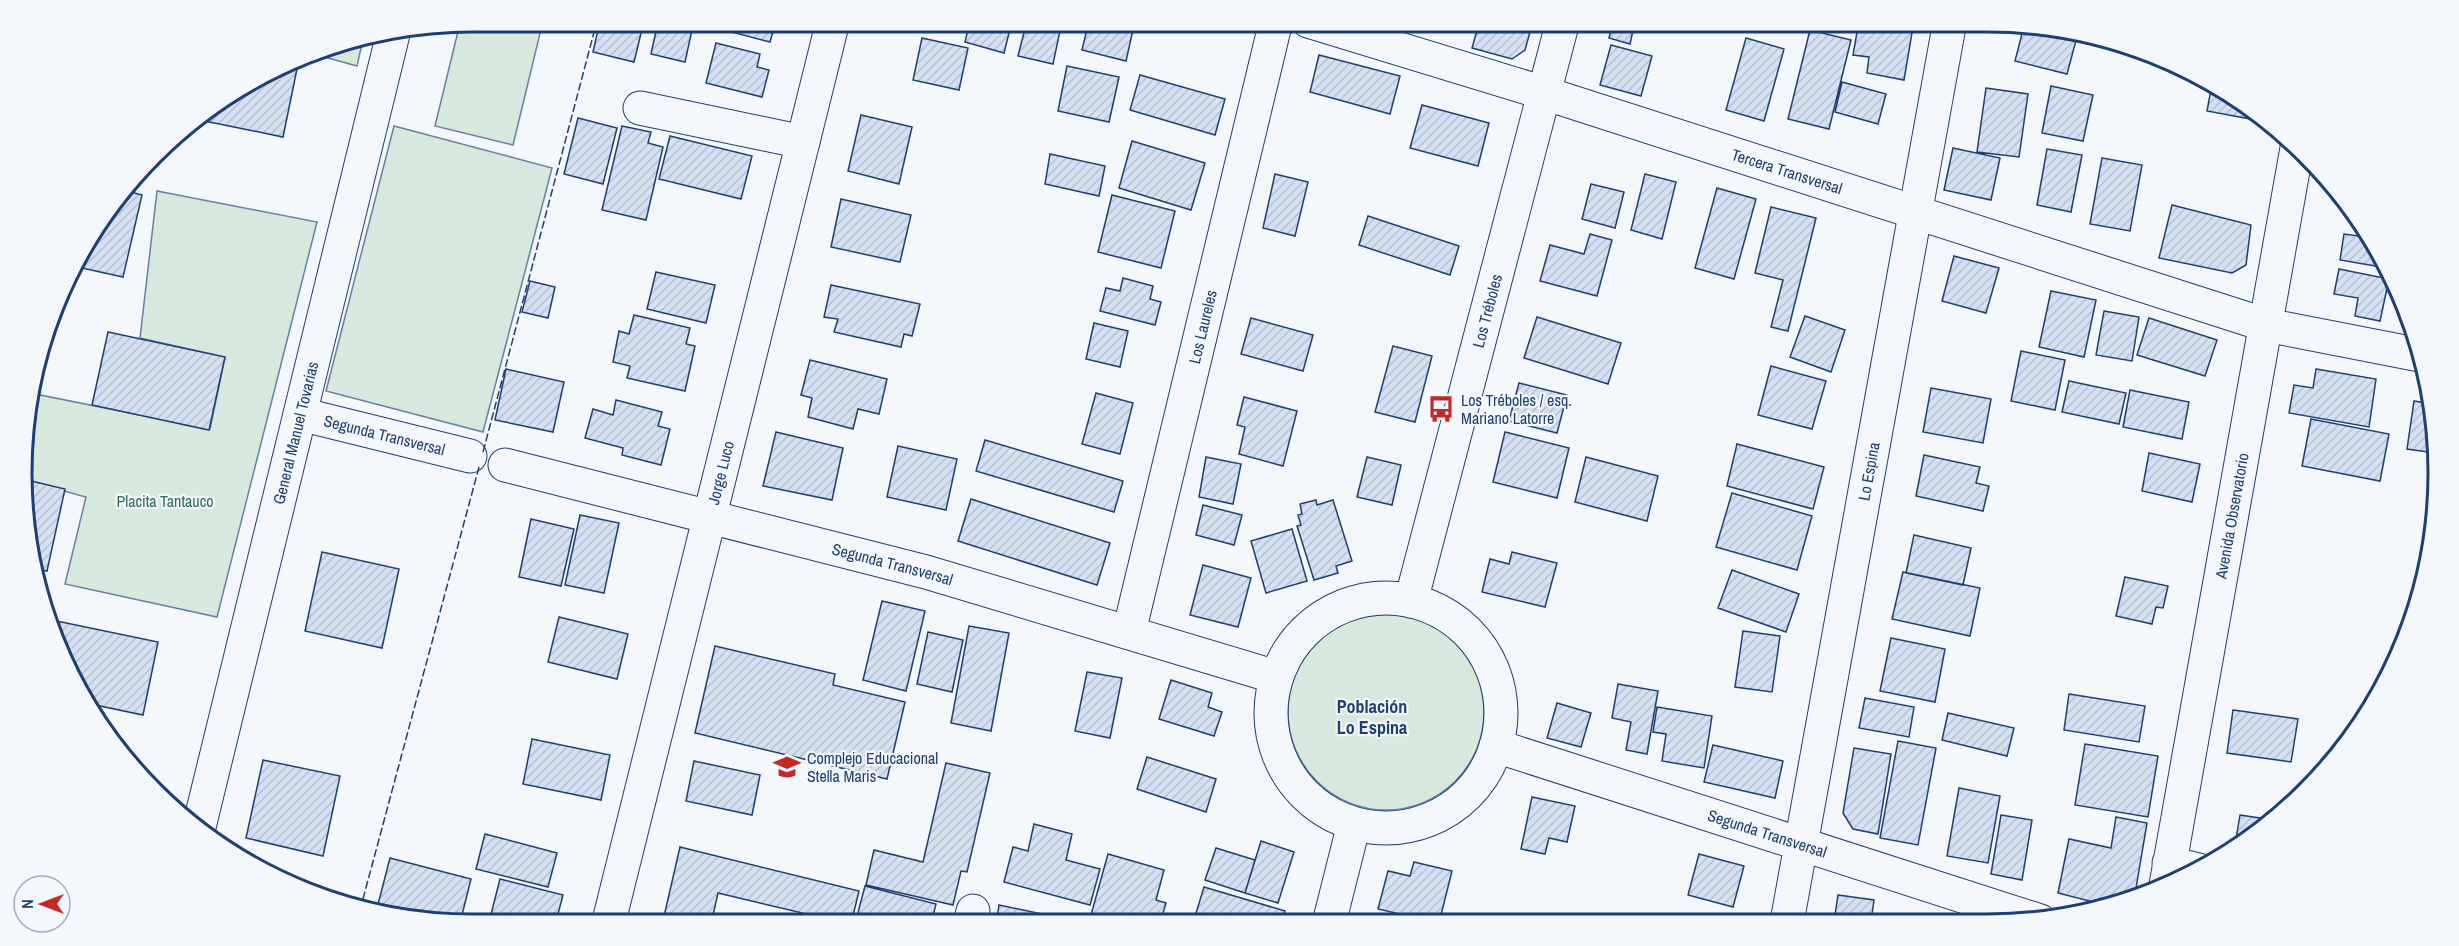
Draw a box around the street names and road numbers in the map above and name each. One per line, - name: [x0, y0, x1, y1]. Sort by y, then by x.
- street label: Tercera Transversal: [1729, 143, 1845, 199]
- street label: Los Tréboles: [1467, 272, 1507, 350]
- street label: Los Laureles: [1183, 288, 1222, 366]
- street label: General Manuel Tovarias: [267, 359, 324, 506]
- street label: Segunda Transversal: [322, 409, 447, 460]
- street label: Jorge Luco: [702, 439, 739, 507]
- street label: Lo Espina: [1852, 440, 1885, 502]
- street label: Avenida Observatorio: [2209, 451, 2254, 581]
- street label: Segunda Transversal: [830, 538, 956, 591]
- street label: Segunda Transversal: [1705, 804, 1830, 863]

